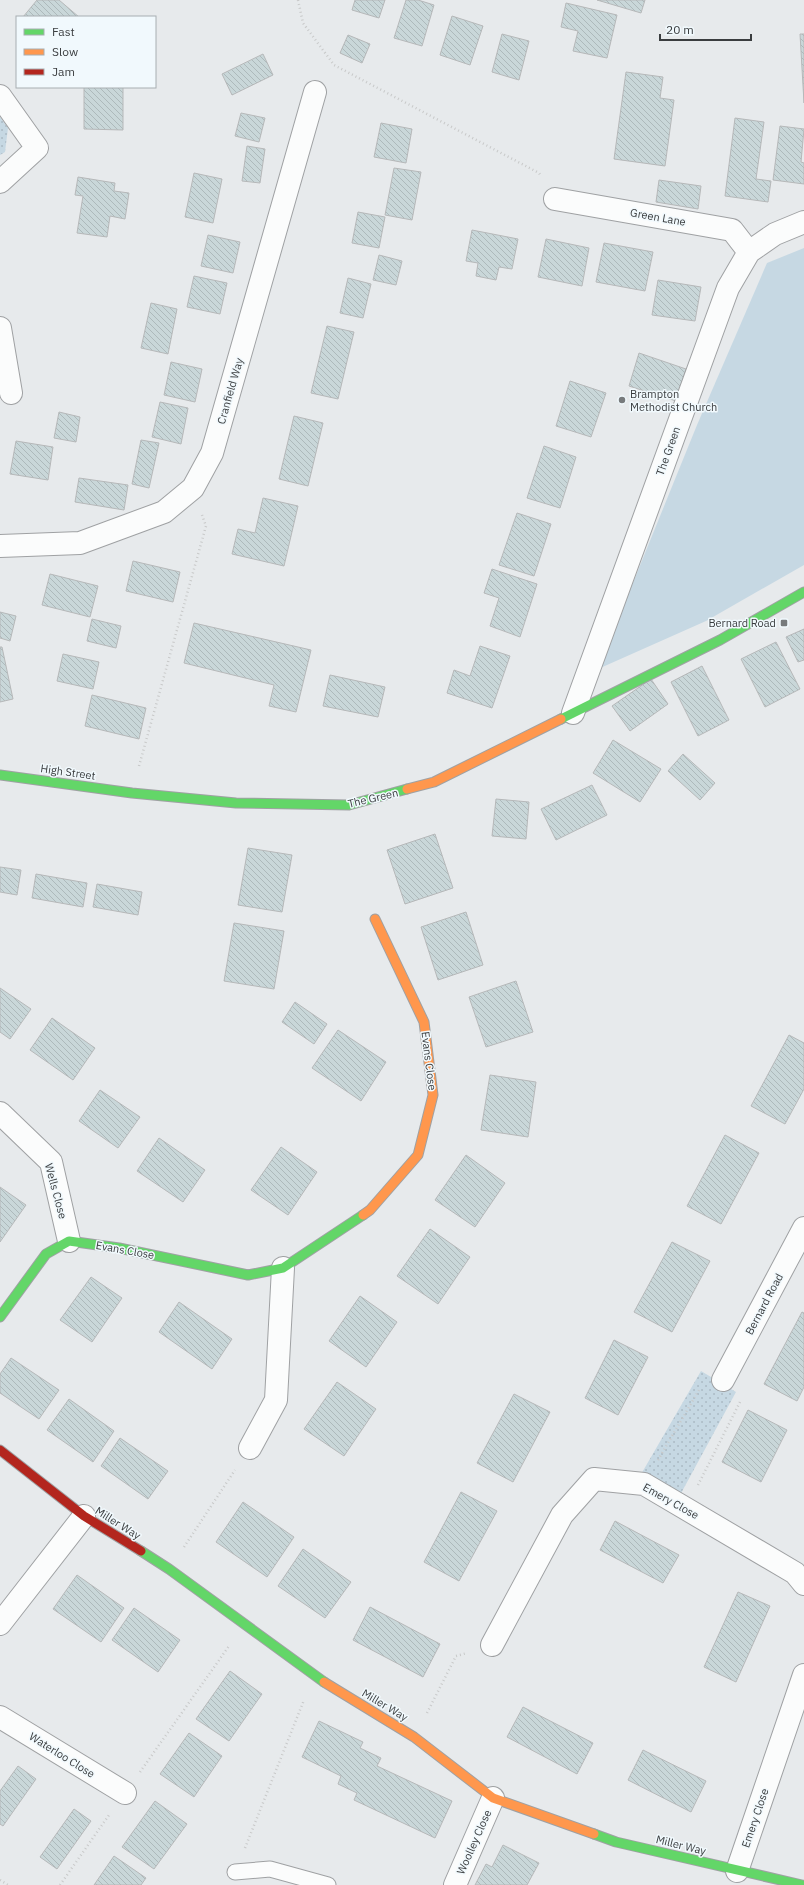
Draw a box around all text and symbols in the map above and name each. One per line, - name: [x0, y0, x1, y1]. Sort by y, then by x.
- legend: [16, 16, 156, 88]
- scale bar: [660, 16, 751, 42]
- text: 20 m: [666, 22, 694, 37]
- text: Fast: [52, 24, 75, 39]
- text: Slow: [52, 44, 78, 59]
- text: Jam: [52, 64, 75, 79]
- street label: Green Lane: [629, 205, 687, 229]
- street label: Cranfield Way: [214, 356, 246, 426]
- place label: Brampton Methodist Church: [630, 387, 717, 414]
- marker: Brampton Methodist Church: [617, 395, 627, 405]
- street label: The Green: [653, 425, 683, 477]
- place label: Bernard Road: [708, 616, 776, 630]
- marker: Bernard Road: [779, 618, 789, 628]
- street label: High Street: [40, 761, 97, 783]
- street label: The Green: [347, 785, 399, 811]
- street label: Evans Close: [418, 1031, 440, 1091]
- street label: Wells Close: [42, 1162, 70, 1220]
- street label: Evans Close: [95, 1238, 155, 1262]
- street label: Bernard Road: [742, 1271, 786, 1337]
- street label: Emery Close: [641, 1480, 701, 1522]
- street label: Miller Way: [93, 1503, 144, 1543]
- street label: Miller Way: [359, 1686, 411, 1724]
- street label: Waterloo Close: [27, 1729, 97, 1781]
- street label: Emery Close: [738, 1787, 772, 1849]
- street label: Woolley Close: [454, 1807, 494, 1877]
- street label: Miller Way: [654, 1832, 708, 1858]

